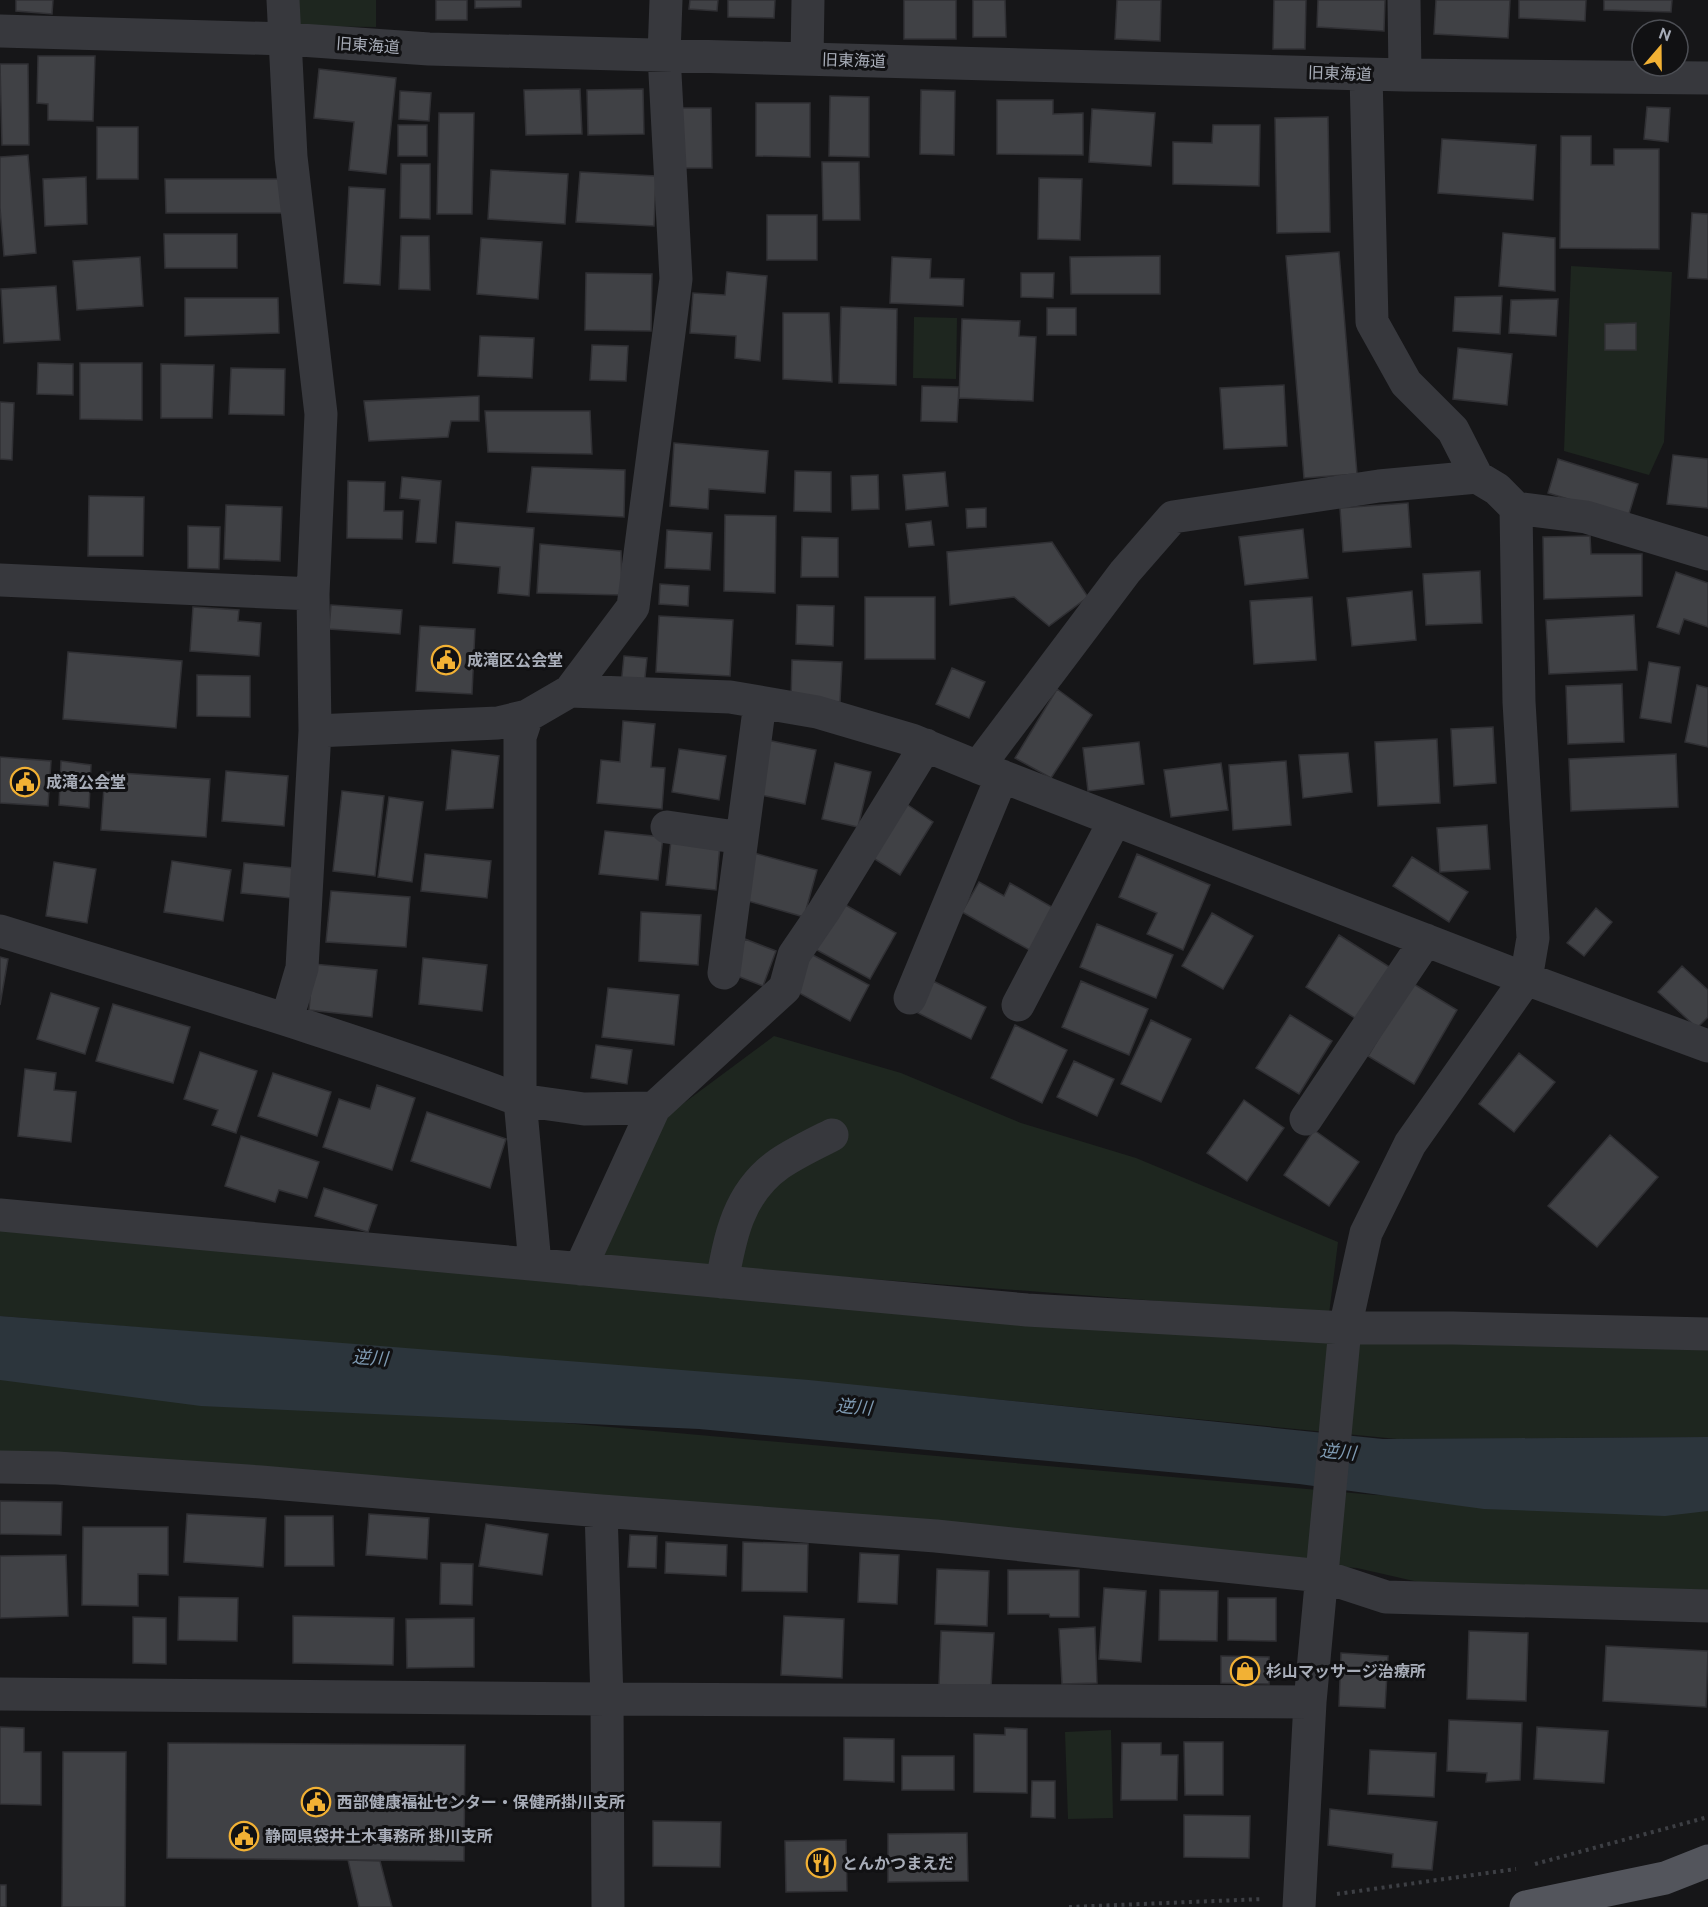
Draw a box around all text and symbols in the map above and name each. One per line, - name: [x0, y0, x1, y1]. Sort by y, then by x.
- north arrow: [1630, 18, 1690, 78]
- text: N: [1656, 23, 1674, 44]
- street label: 旧東海道: [335, 34, 401, 56]
- street label: 旧東海道: [822, 50, 886, 70]
- street label: 旧東海道: [1308, 63, 1372, 83]
- public building icon: 成滝区公会堂: [430, 644, 462, 676]
- place label: 成滝区公会堂: [467, 651, 563, 669]
- public building icon: 成滝公会堂: [9, 766, 41, 798]
- place label: 成滝公会堂: [46, 773, 126, 791]
- water label: 逆川: [351, 1346, 391, 1368]
- water label: 逆川: [835, 1394, 875, 1418]
- water label: 逆川: [1319, 1439, 1359, 1463]
- shop icon: 杉山マッサージ治療所: [1229, 1655, 1261, 1687]
- place label: 杉山マッサージ治療所: [1266, 1662, 1426, 1680]
- public building icon: 西部健康福祉センター・保健所掛川支所: [300, 1786, 332, 1818]
- place label: 西部健康福祉センター・保健所掛川支所: [337, 1793, 625, 1811]
- public building icon: 静岡県袋井土木事務所 掛川支所: [228, 1820, 260, 1852]
- place label: 静岡県袋井土木事務所 掛川支所: [265, 1827, 493, 1845]
- restaurant icon: とんかつまえだ: [805, 1847, 837, 1879]
- place label: とんかつまえだ: [842, 1854, 954, 1872]

